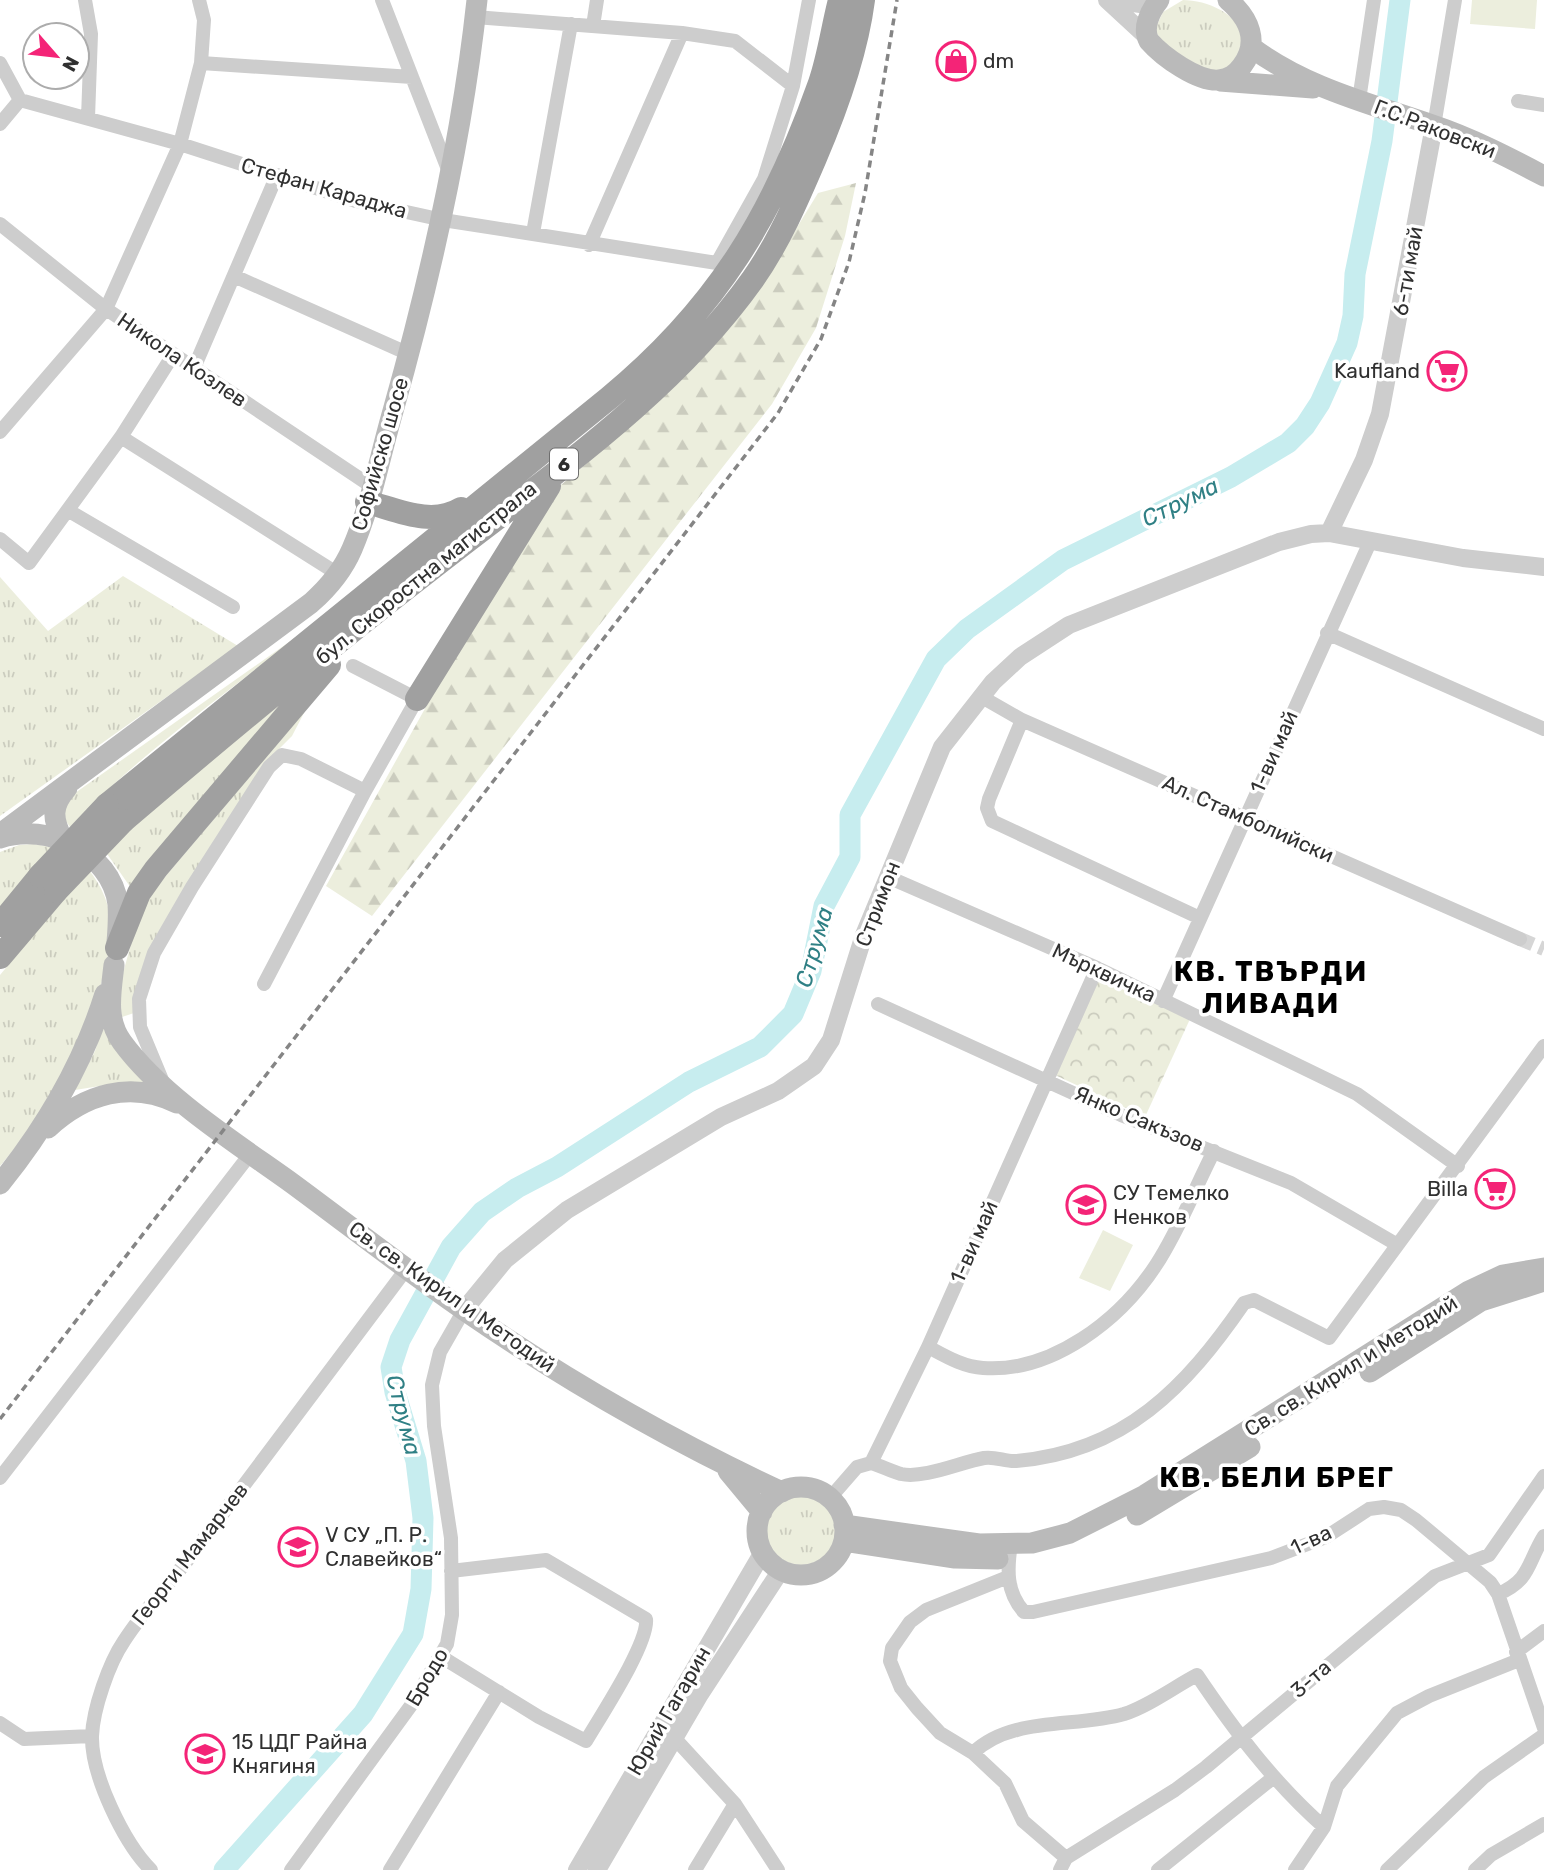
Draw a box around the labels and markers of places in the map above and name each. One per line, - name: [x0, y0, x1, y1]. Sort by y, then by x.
- shop icon: dm: [935, 40, 977, 82]
- place label: dm: [983, 48, 1014, 73]
- supermarket icon: Kaufland: [1426, 350, 1468, 392]
- place label: Kaufland: [1334, 358, 1420, 383]
- supermarket icon: Billa: [1474, 1168, 1516, 1210]
- place label: Billa: [1427, 1176, 1468, 1201]
- place label: СУ Темелко Ненков: [1113, 1180, 1229, 1229]
- school or university icon: СУ Темелко Ненков: [1065, 1184, 1107, 1226]
- place label: V СУ „П. Р. Славейков“: [325, 1522, 442, 1571]
- school or university icon: V СУ „П. Р. Славейков“: [277, 1526, 319, 1568]
- place label: 15 ЦДГ Райна Княгиня: [232, 1729, 367, 1778]
- school or university icon: 15 ЦДГ Райна Княгиня: [184, 1733, 226, 1775]

